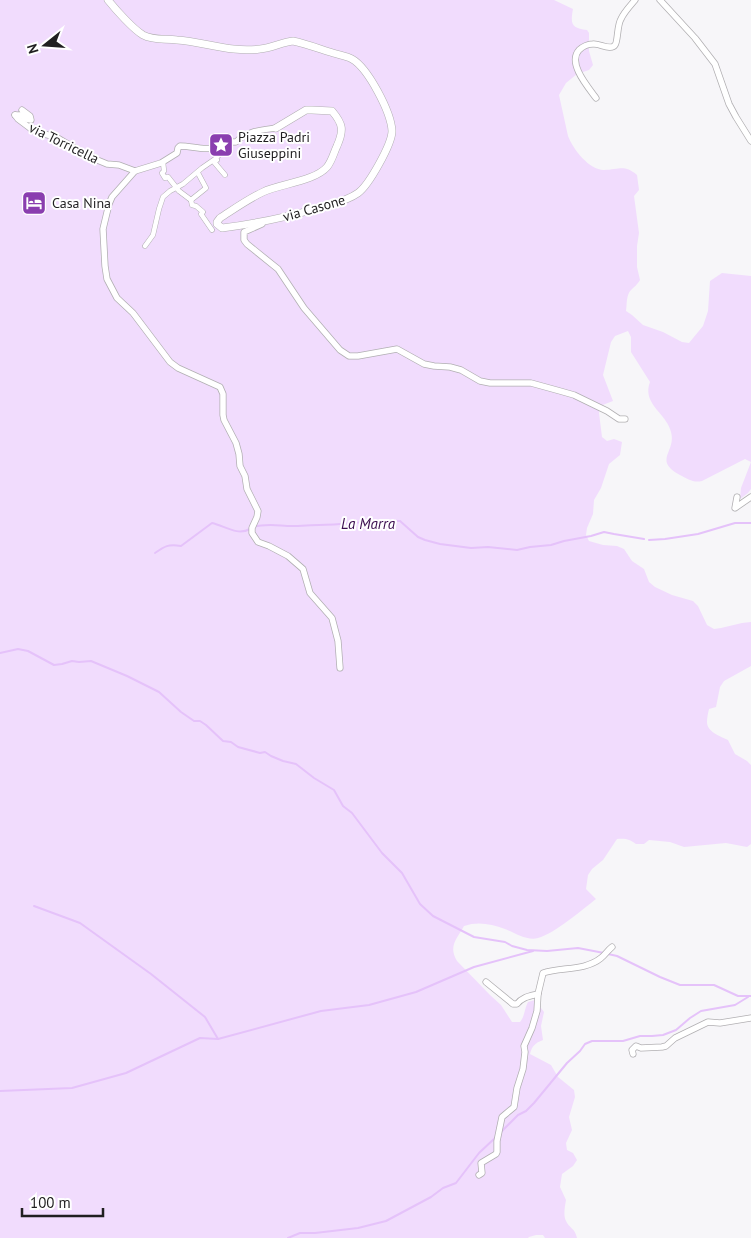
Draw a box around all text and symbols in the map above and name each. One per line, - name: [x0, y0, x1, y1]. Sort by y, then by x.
- north arrow: [20, 20, 70, 70]
- text: N: [23, 42, 43, 56]
- street label: via Torricella: [26, 118, 102, 168]
- place label: Piazza Padri Giuseppini: [238, 128, 310, 162]
- place icon: Piazza Padri Giuseppini: [208, 132, 234, 158]
- hotel icon: Casa Nina: [21, 190, 47, 216]
- street label: via Casone: [281, 191, 347, 225]
- place label: Casa Nina: [52, 194, 111, 212]
- water label: La Marra: [341, 514, 396, 533]
- scale bar: [22, 1186, 104, 1218]
- text: 100 m: [30, 1193, 71, 1212]

